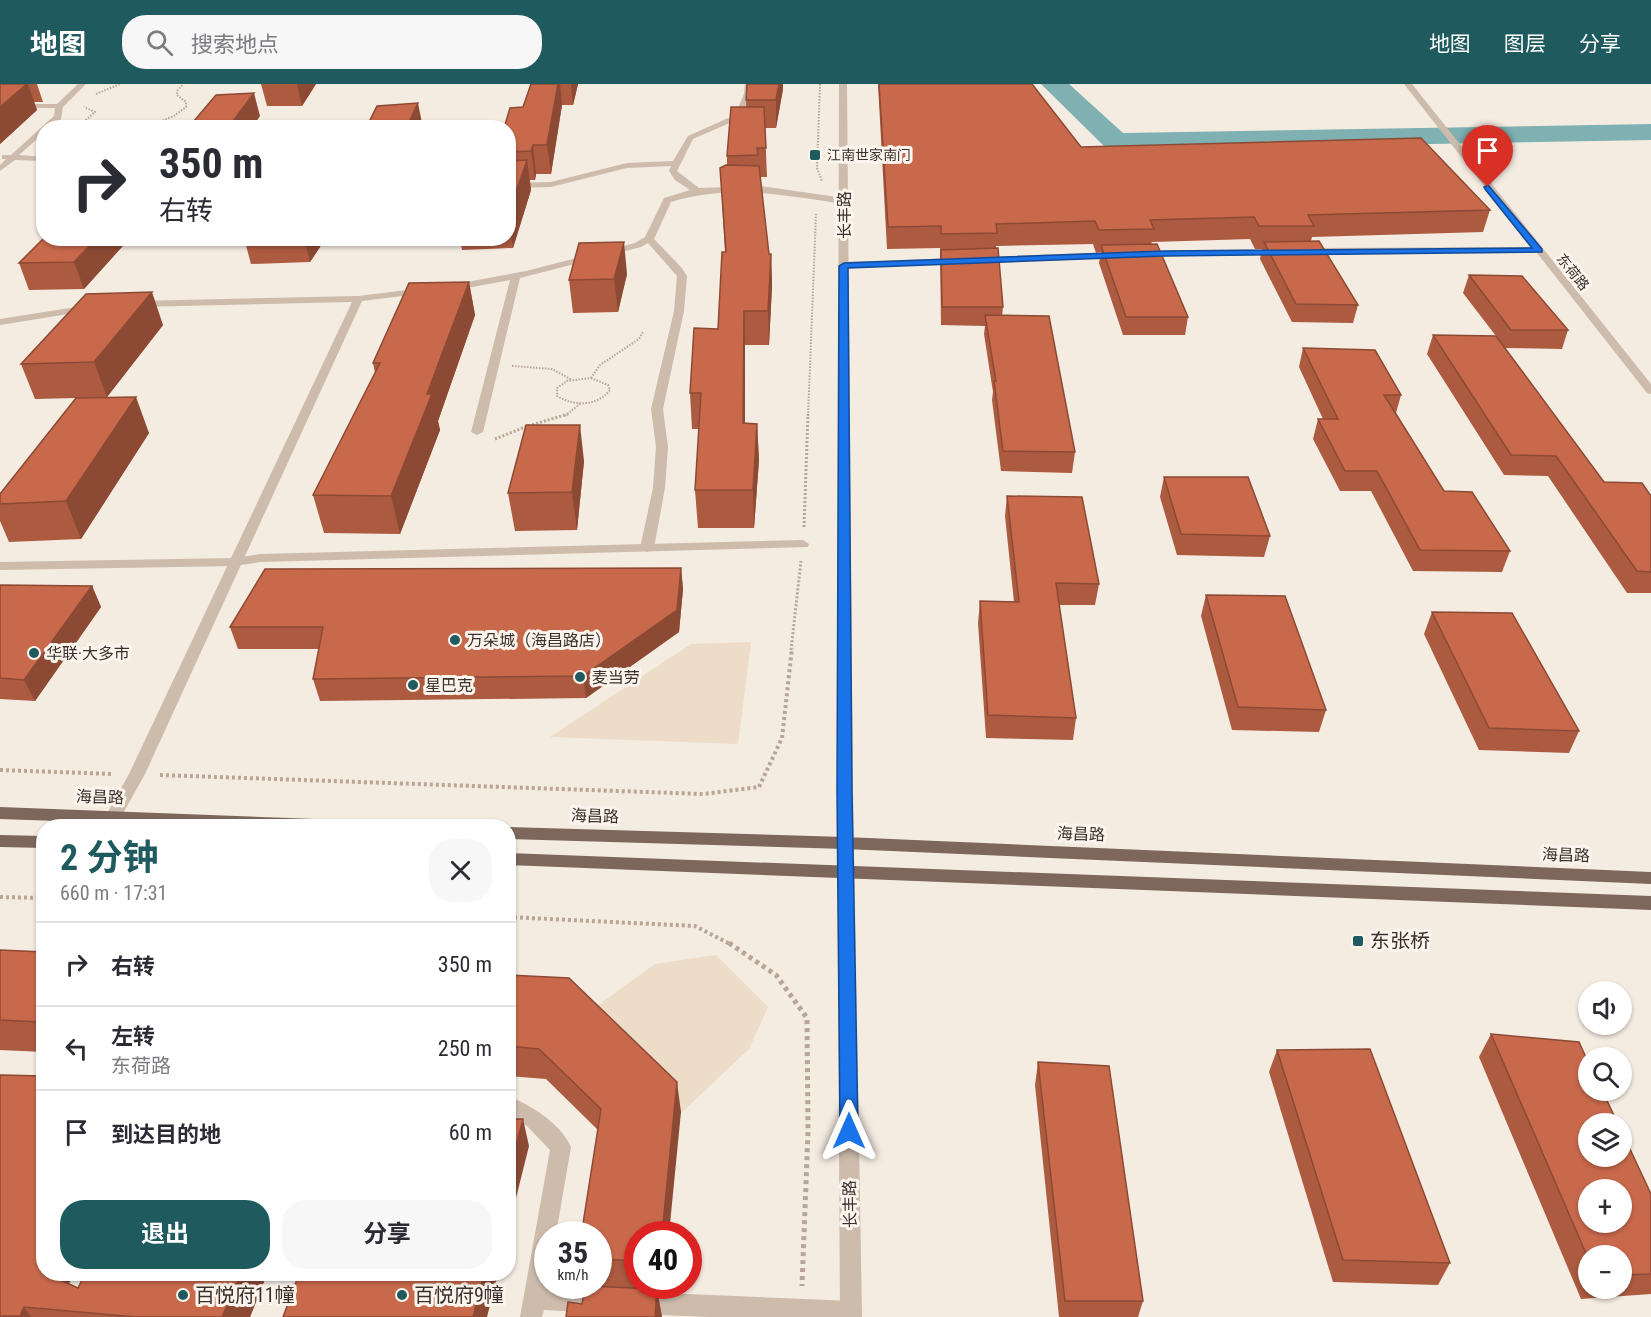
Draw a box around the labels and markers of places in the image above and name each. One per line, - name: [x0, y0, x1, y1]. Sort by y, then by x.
- pin: [1462, 125, 1513, 187]
- place label: 江南世家南门: [827, 147, 911, 163]
- marker: 江南世家南门: [808, 148, 822, 162]
- place label: 万朵城（海昌路店）: [467, 631, 611, 650]
- marker: 万朵城（海昌路店）: [448, 633, 462, 647]
- place label: 华联·大多市: [46, 644, 130, 663]
- marker: 华联·大多市: [27, 646, 41, 660]
- place label: 麦当劳: [592, 668, 640, 687]
- marker: 麦当劳: [573, 670, 587, 684]
- place label: 星巴克: [425, 676, 473, 695]
- marker: 星巴克: [406, 678, 420, 692]
- place label: 东张桥: [1370, 929, 1430, 953]
- marker: 东张桥: [1351, 934, 1365, 948]
- place label: 百悦府11幢: [195, 1283, 295, 1307]
- place label: 百悦府9幢: [414, 1283, 504, 1307]
- marker: 百悦府11幢: [176, 1288, 190, 1302]
- marker: 百悦府9幢: [395, 1288, 409, 1302]

